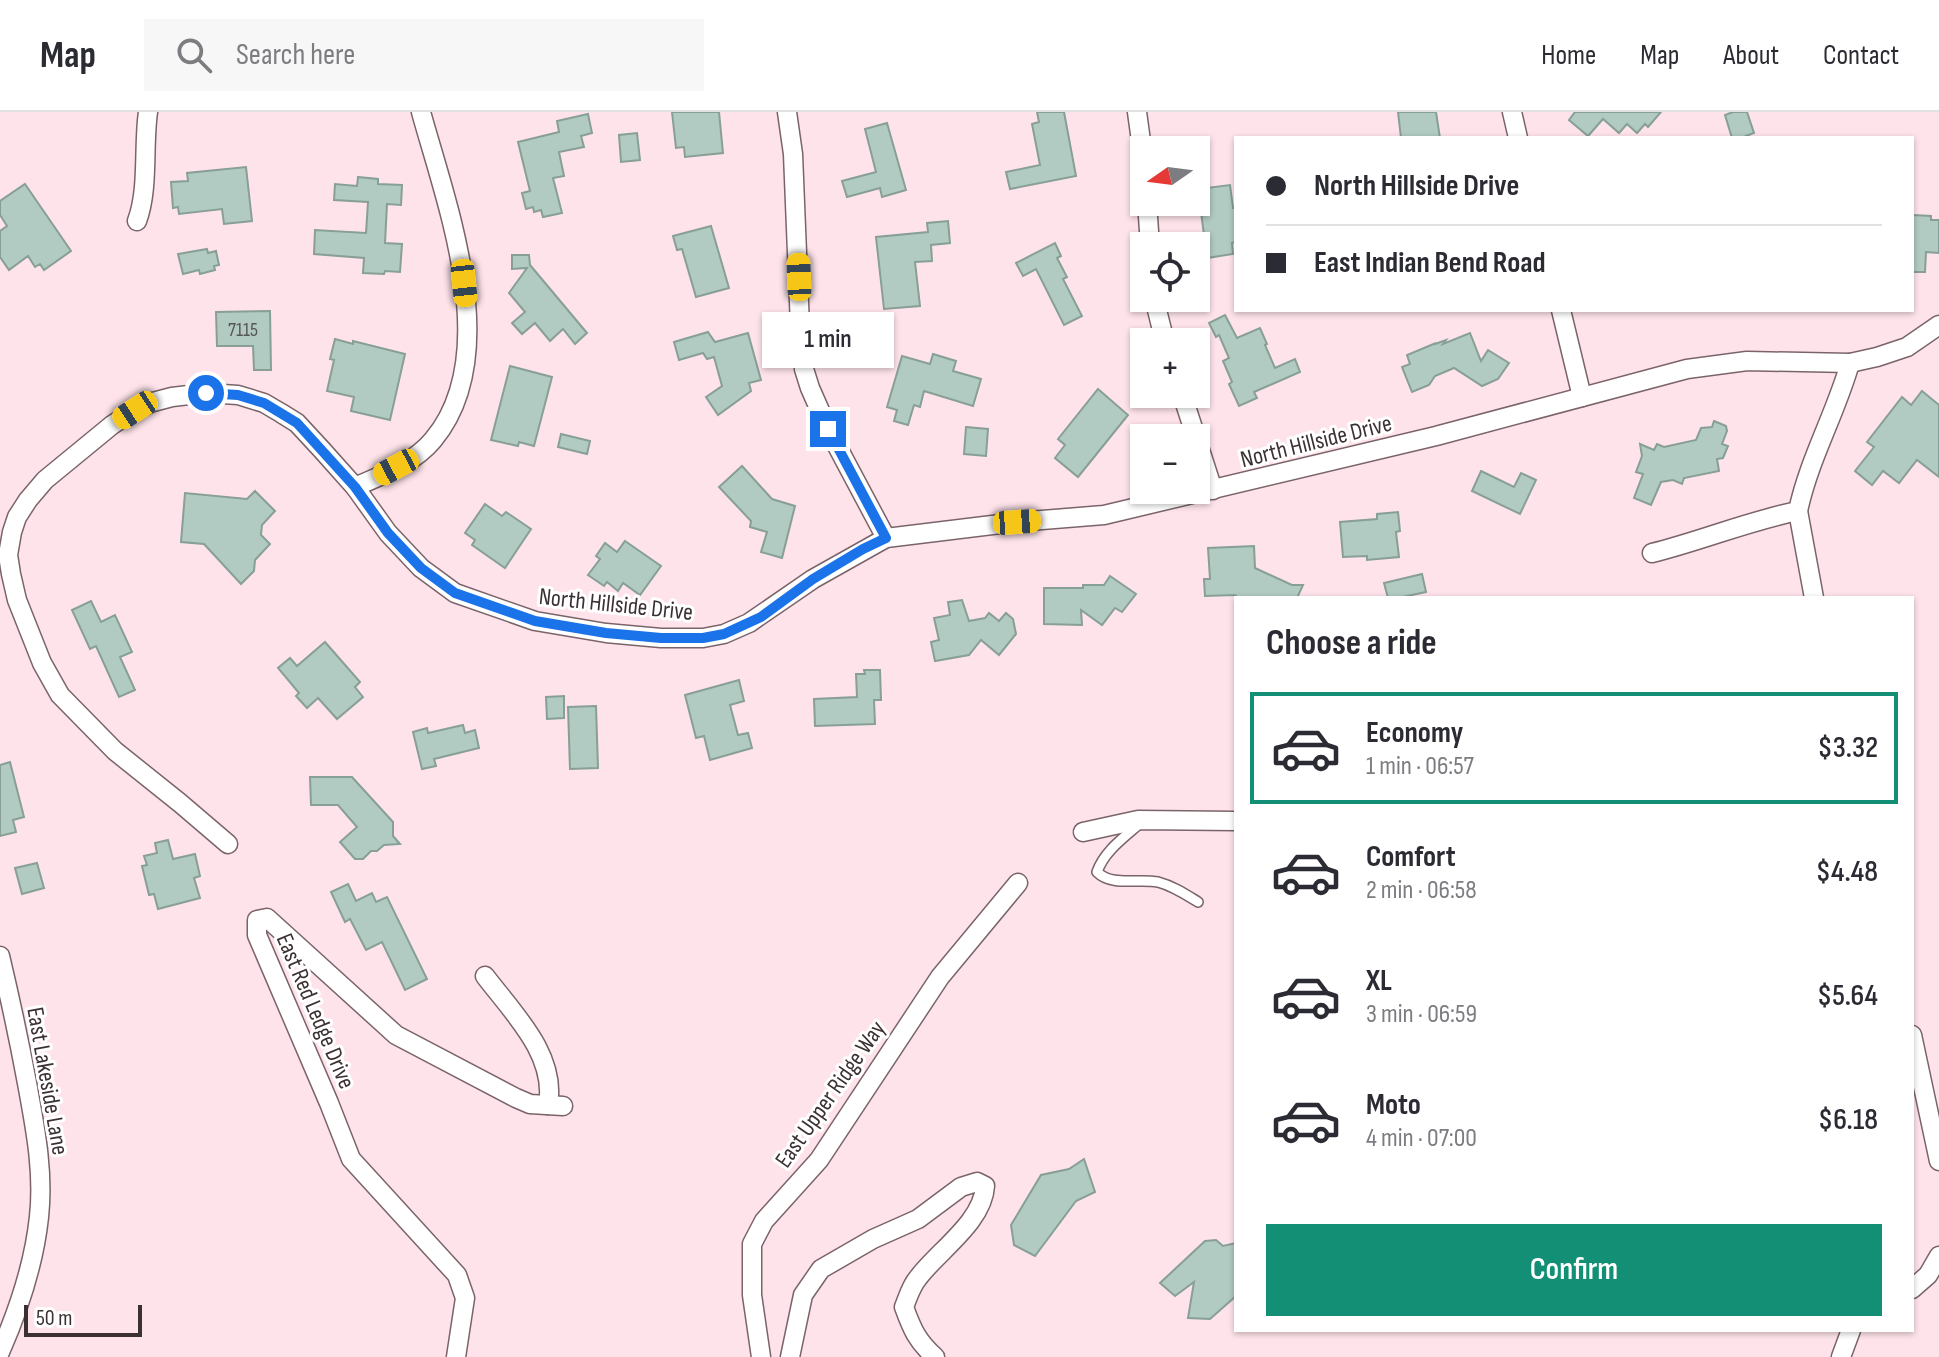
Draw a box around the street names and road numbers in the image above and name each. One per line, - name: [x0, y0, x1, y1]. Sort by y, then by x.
- street label: North Hillside Drive: [1237, 409, 1395, 474]
- street label: North Hillside Drive: [537, 582, 694, 627]
- street label: East Red Ledge Drive: [270, 929, 361, 1093]
- street label: East Lakeside Lane: [20, 1005, 75, 1157]
- street label: East Upper Ridge Way: [769, 1015, 892, 1173]

